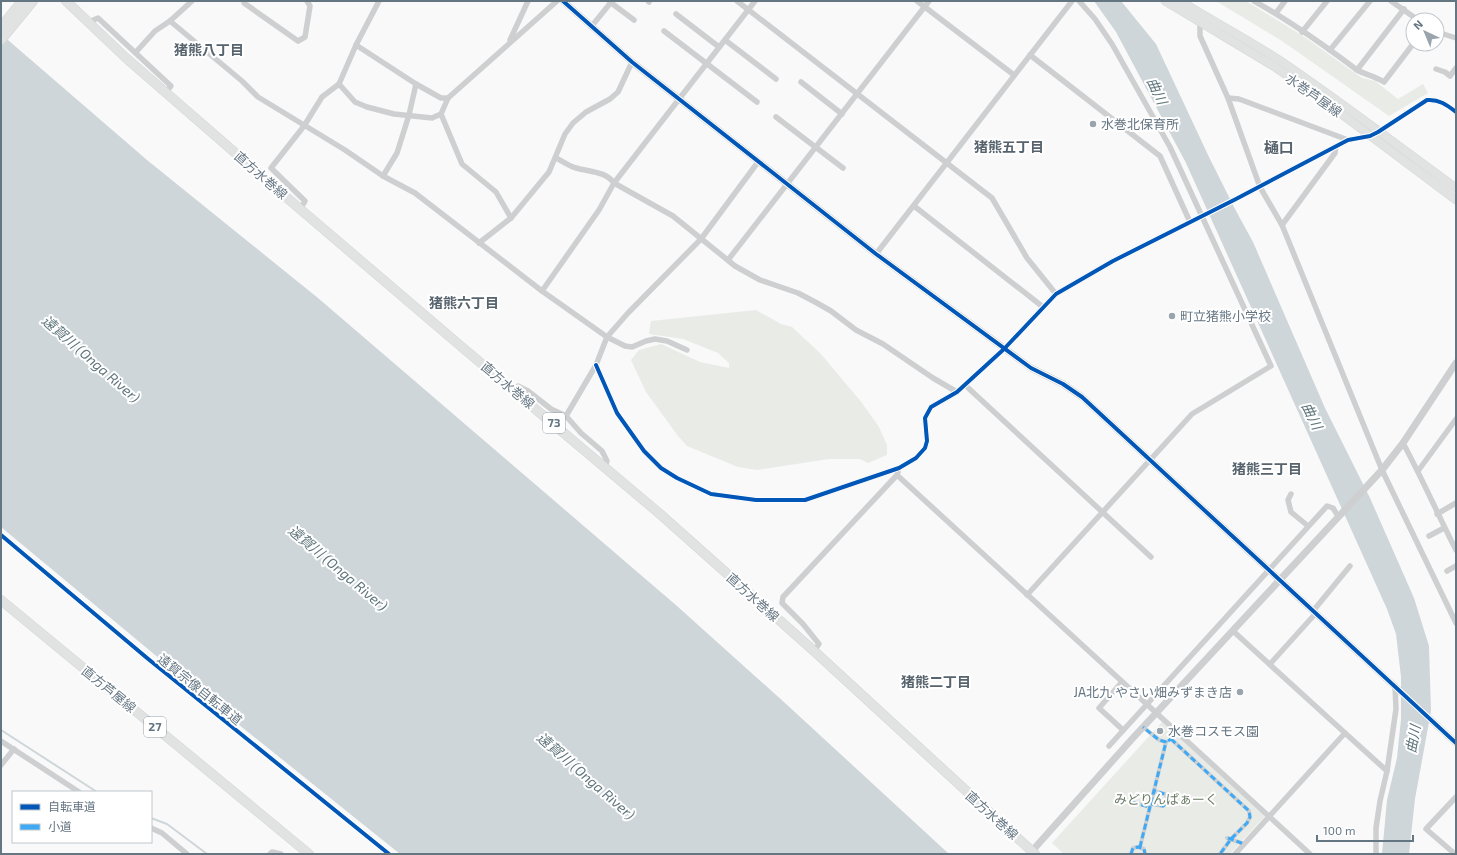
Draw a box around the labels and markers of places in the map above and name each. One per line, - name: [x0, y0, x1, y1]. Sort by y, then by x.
- place label: 水巻北保育所: [1101, 116, 1179, 132]
- marker: 水巻北保育所: [1088, 119, 1098, 129]
- place label: 町立猪熊小学校: [1180, 308, 1271, 324]
- marker: 町立猪熊小学校: [1167, 311, 1177, 321]
- place label: JA北九 やさい畑みずまき店: [1074, 684, 1232, 700]
- marker: JA北九 やさい畑みずまき店: [1235, 687, 1245, 697]
- place label: 水巻コスモス園: [1168, 723, 1259, 739]
- marker: 水巻コスモス園: [1155, 726, 1165, 736]

